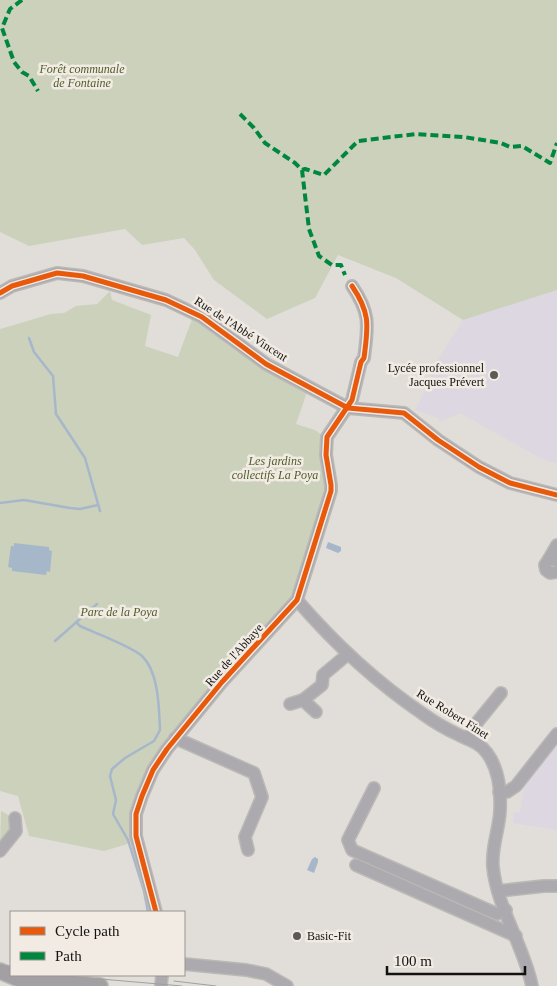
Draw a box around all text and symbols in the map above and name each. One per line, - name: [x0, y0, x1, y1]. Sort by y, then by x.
- park label: Forêt communale de Fontaine: [39, 62, 125, 90]
- street label: Rue de l'Abbé Vincent: [192, 294, 291, 365]
- place label: Lycée professionnel Jacques Prévert: [388, 361, 485, 389]
- marker: Lycée professionnel Jacques Prévert: [488, 369, 500, 381]
- park label: Les jardins collectifs La Poya: [232, 454, 318, 482]
- park label: Parc de la Poya: [79, 605, 158, 619]
- street label: Rue de l'Abbaye: [202, 621, 266, 689]
- street label: Rue Robert Finet: [414, 686, 492, 742]
- legend: [10, 911, 185, 976]
- text: Cycle path: [55, 923, 120, 939]
- place label: Basic-Fit: [307, 929, 352, 943]
- marker: Basic-Fit: [291, 930, 303, 942]
- scale bar: [387, 944, 524, 976]
- text: Path: [55, 948, 82, 964]
- text: 100 m: [394, 953, 432, 969]

